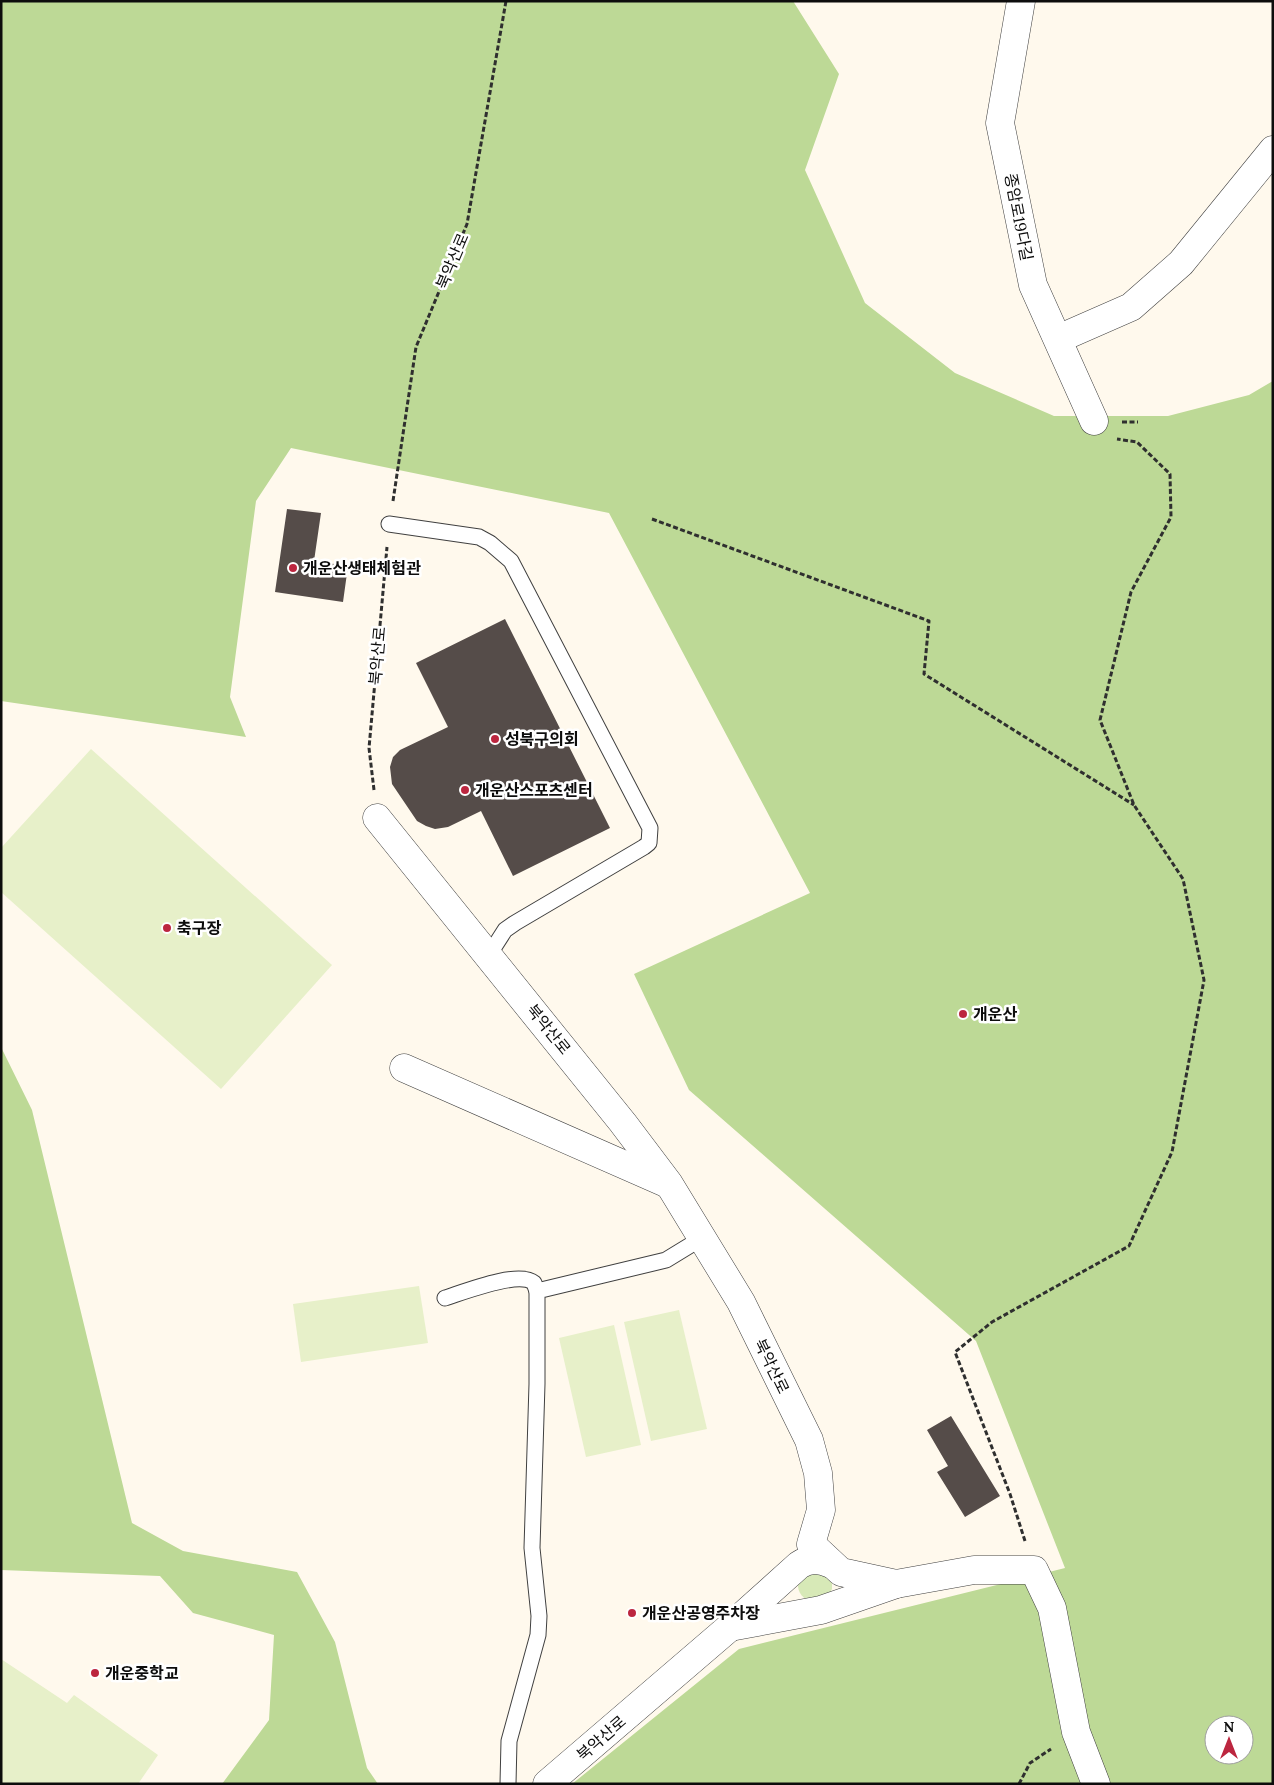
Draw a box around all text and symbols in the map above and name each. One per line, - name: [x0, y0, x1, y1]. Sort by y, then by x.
- street label: 종암로19다길: [1001, 172, 1037, 262]
- street label: 북악산로: [431, 230, 473, 292]
- place label: 개운산생태체험관: [303, 558, 421, 578]
- marker: 개운산생태체험관: [287, 562, 299, 574]
- street label: 북악산로: [364, 626, 390, 686]
- place label: 성북구의회: [505, 729, 579, 749]
- marker: 성북구의회: [489, 733, 501, 745]
- place label: 개운산스포츠센터: [475, 780, 593, 800]
- marker: 개운산스포츠센터: [459, 784, 471, 796]
- place label: 축구장: [177, 918, 221, 938]
- marker: 축구장: [161, 922, 173, 934]
- street label: 북악산로: [523, 1000, 575, 1058]
- place label: 개운산: [973, 1004, 1017, 1024]
- marker: 개운산: [957, 1008, 969, 1020]
- street label: 북악산로: [750, 1335, 794, 1397]
- place label: 개운산공영주차장: [642, 1603, 760, 1623]
- marker: 개운산공영주차장: [626, 1607, 638, 1619]
- place label: 개운중학교: [105, 1663, 179, 1683]
- marker: 개운중학교: [89, 1667, 101, 1679]
- street label: 북악산로: [572, 1711, 630, 1765]
- north arrow: [1204, 1715, 1254, 1765]
- text: N: [1224, 1718, 1235, 1736]

